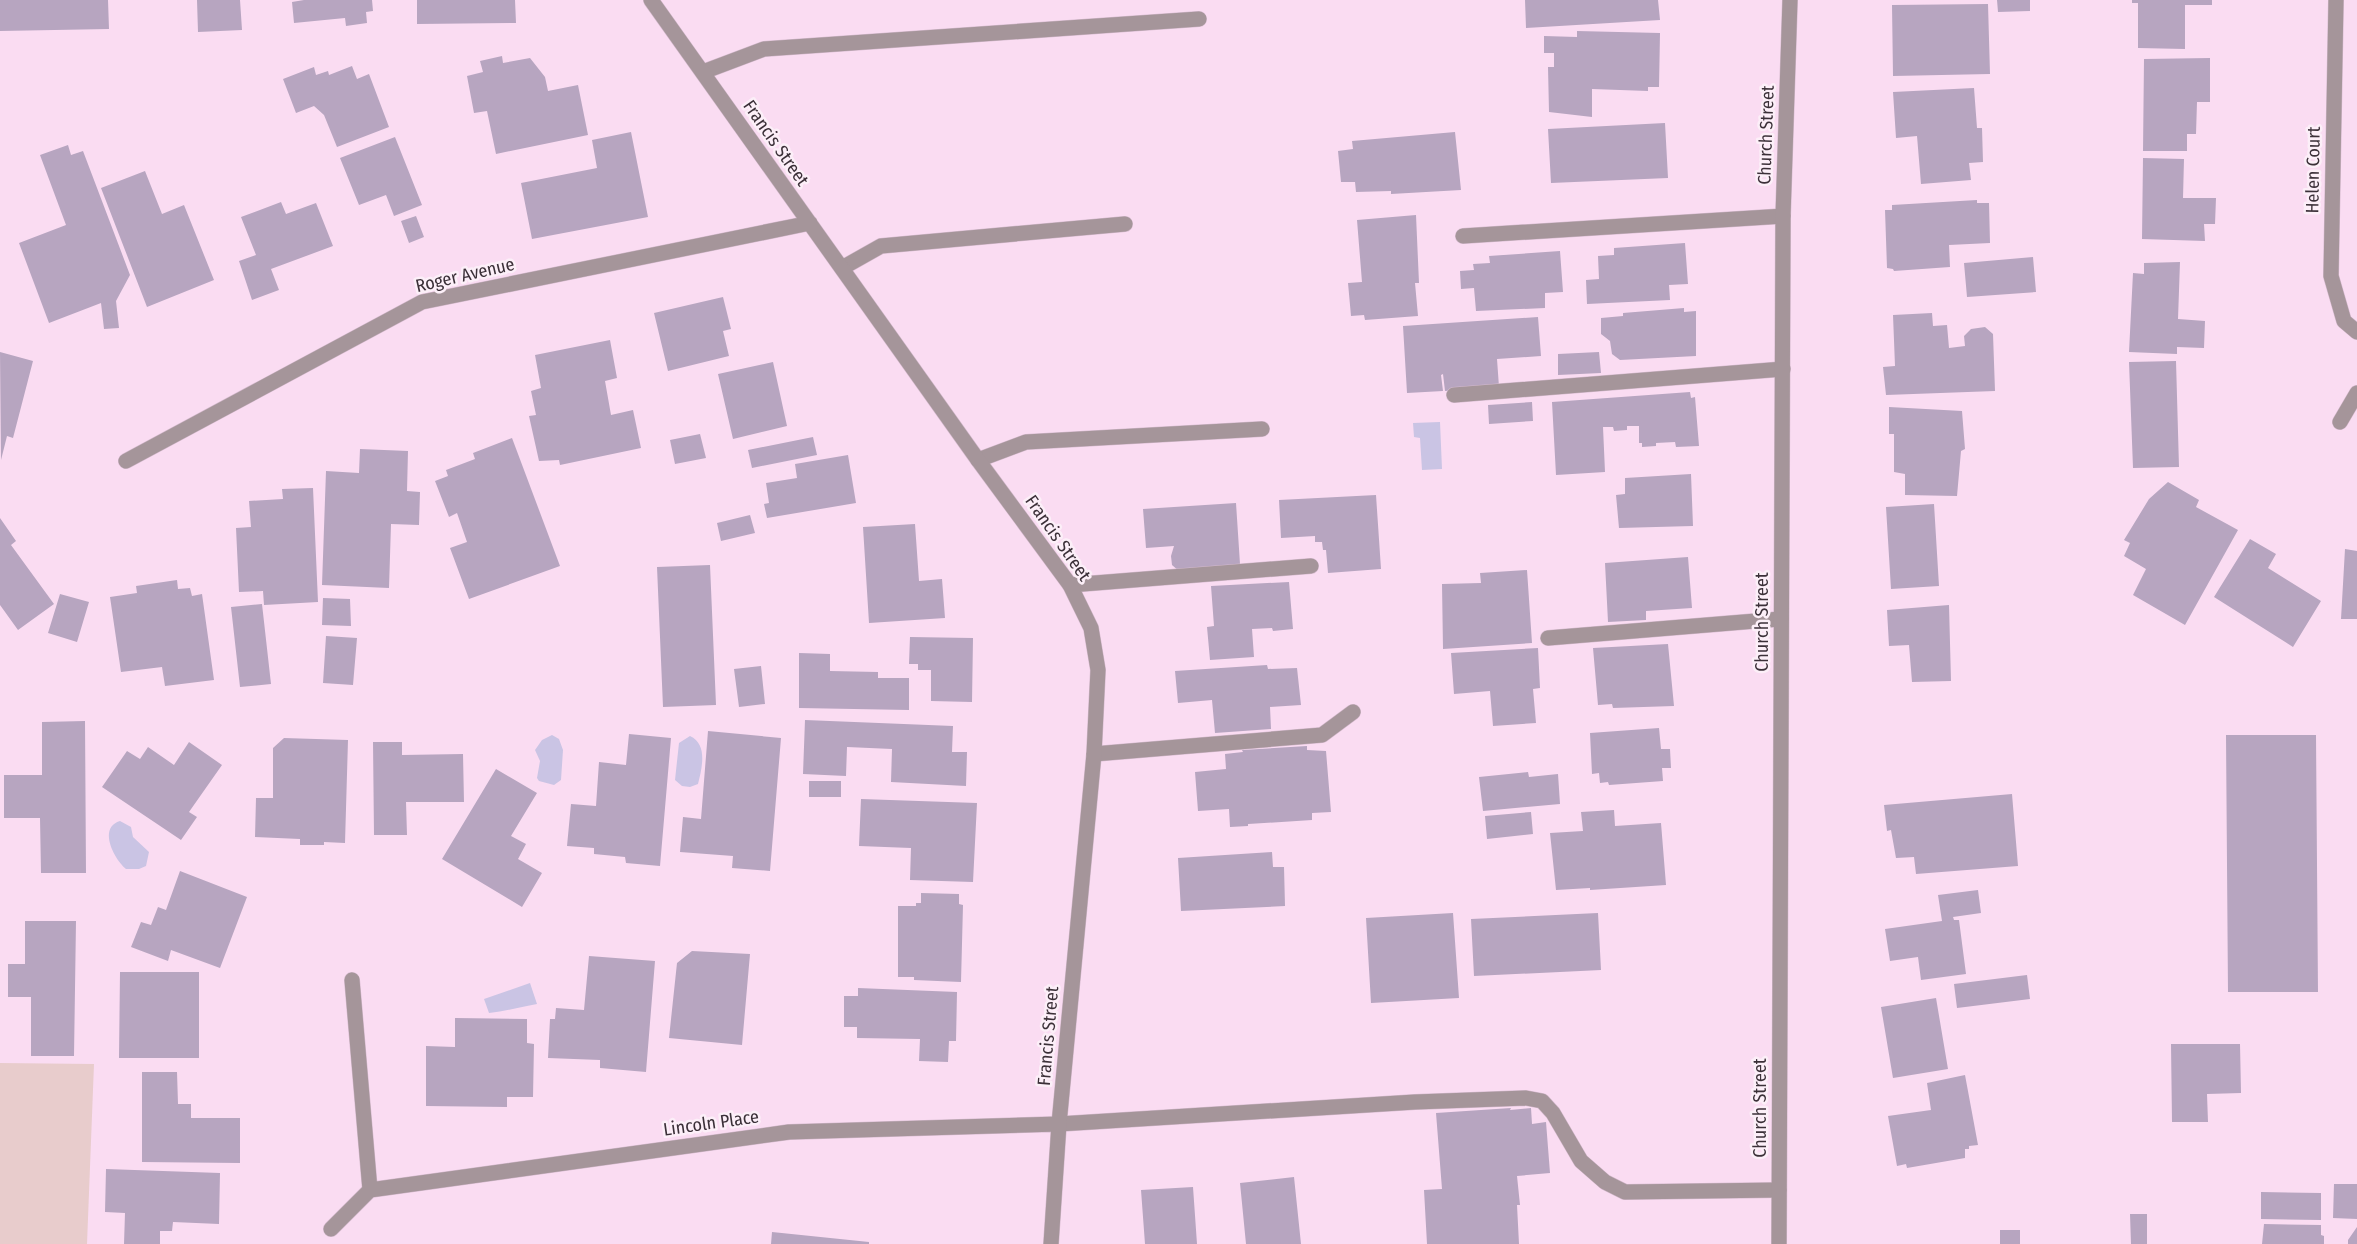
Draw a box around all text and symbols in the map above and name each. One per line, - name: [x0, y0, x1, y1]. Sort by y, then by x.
- street label: Church Street: [1753, 85, 1779, 185]
- street label: Francis Street: [738, 96, 814, 190]
- street label: Helen Court: [2301, 126, 2325, 214]
- street label: Roger Avenue: [413, 253, 517, 297]
- street label: Francis Street: [1020, 491, 1096, 585]
- street label: Church Street: [1751, 572, 1773, 672]
- street label: Francis Street: [1033, 985, 1063, 1087]
- street label: Church Street: [1749, 1058, 1771, 1158]
- street label: Lincoln Place: [662, 1105, 760, 1141]

